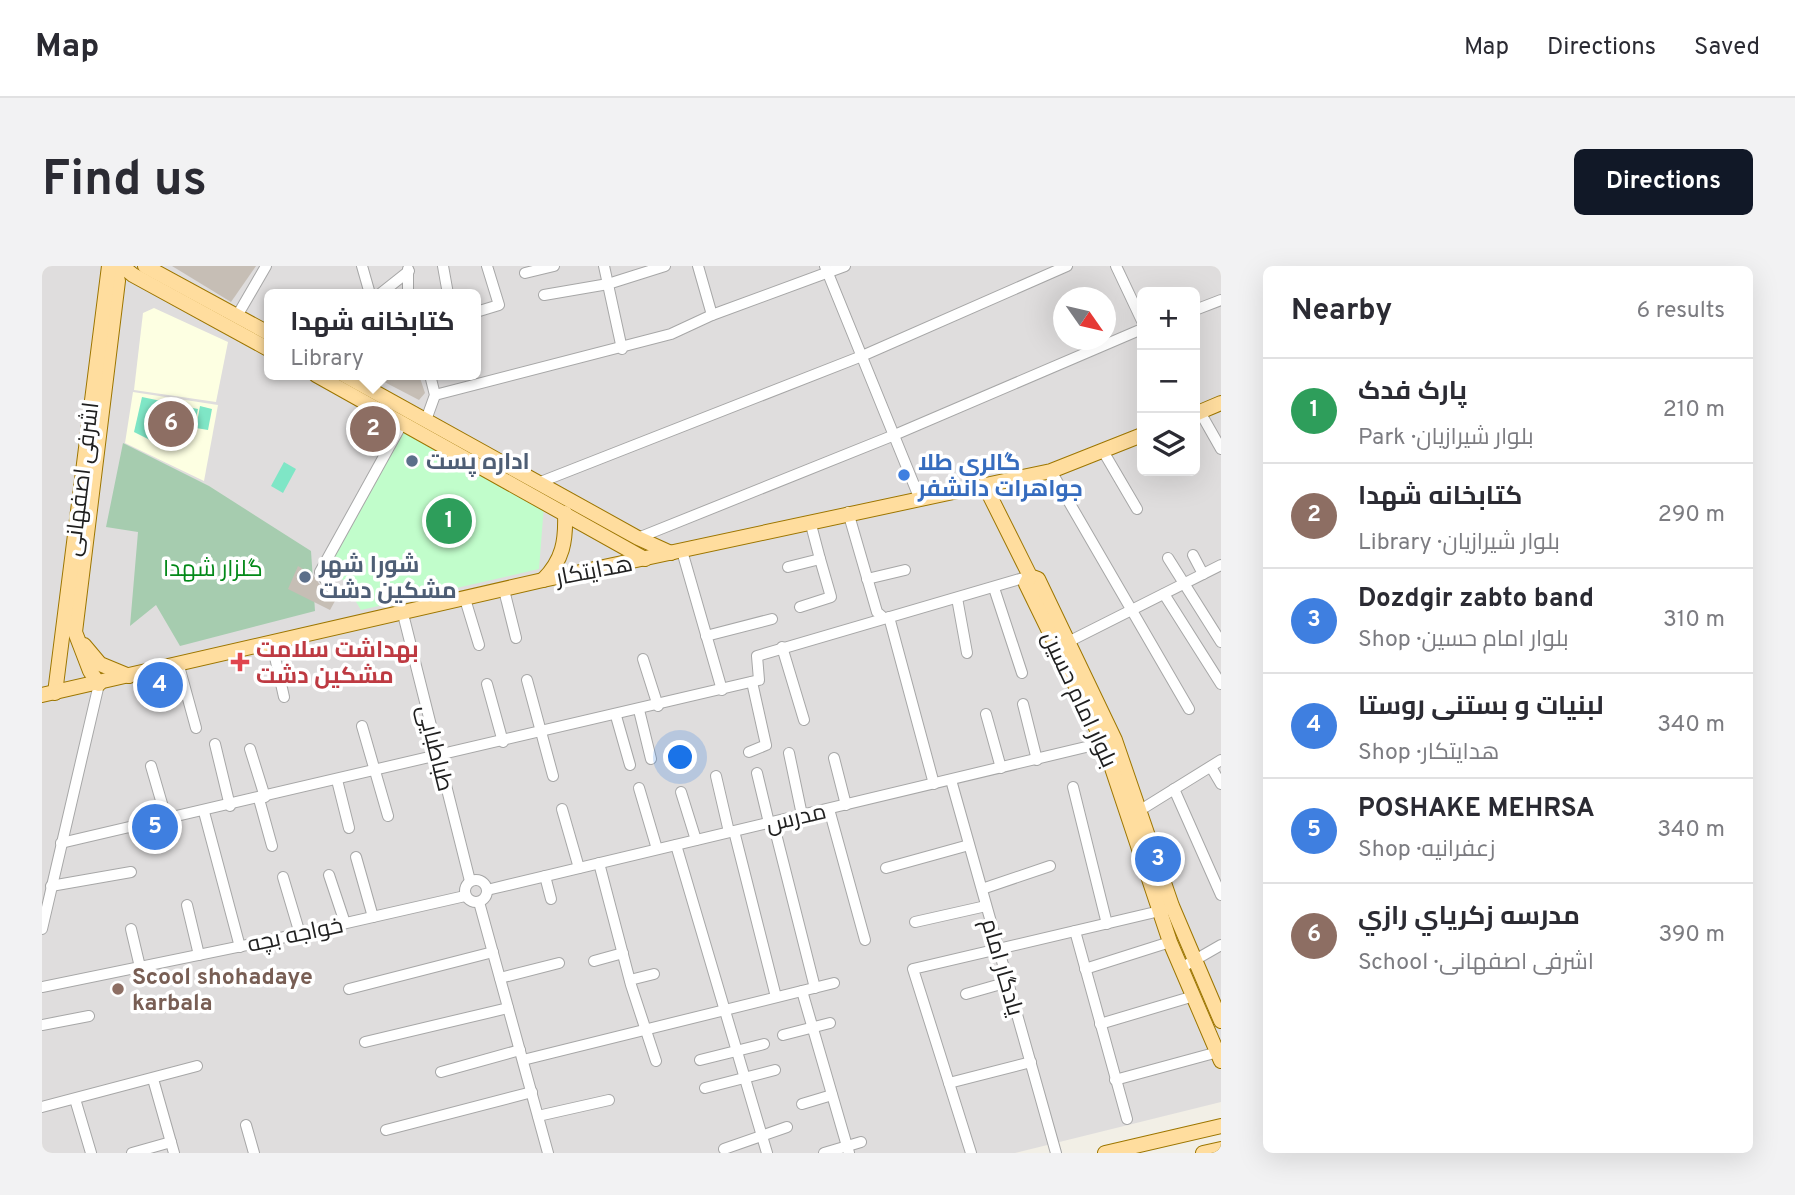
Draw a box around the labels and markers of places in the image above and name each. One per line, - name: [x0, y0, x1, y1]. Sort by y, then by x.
- pin: 6: [148, 398, 194, 450]
- pin: 2: [350, 403, 396, 455]
- place label: اداره پست: [426, 449, 530, 478]
- place label: گالری طلا جواهرات دانشفر: [917, 450, 1083, 505]
- marker: اداره پست: [404, 453, 420, 469]
- marker: گالری طلا جواهرات دانشفر: [896, 467, 912, 483]
- pin: 1: [426, 495, 472, 547]
- place label: شورا شهر مشکین دشت: [318, 552, 457, 607]
- marker: شورا شهر مشکین دشت: [297, 569, 313, 585]
- place label: بهداشت سلامت مشکین دشت: [256, 637, 419, 692]
- marker: بهداشت سلامت مشکین دشت: [230, 652, 250, 672]
- pin: 4: [137, 659, 183, 711]
- pin: 5: [132, 801, 178, 853]
- pin: 3: [1135, 833, 1181, 885]
- place label: Scool shohadaye karbala: [132, 964, 313, 1019]
- marker: Scool shohadaye karbala: [110, 981, 126, 997]

